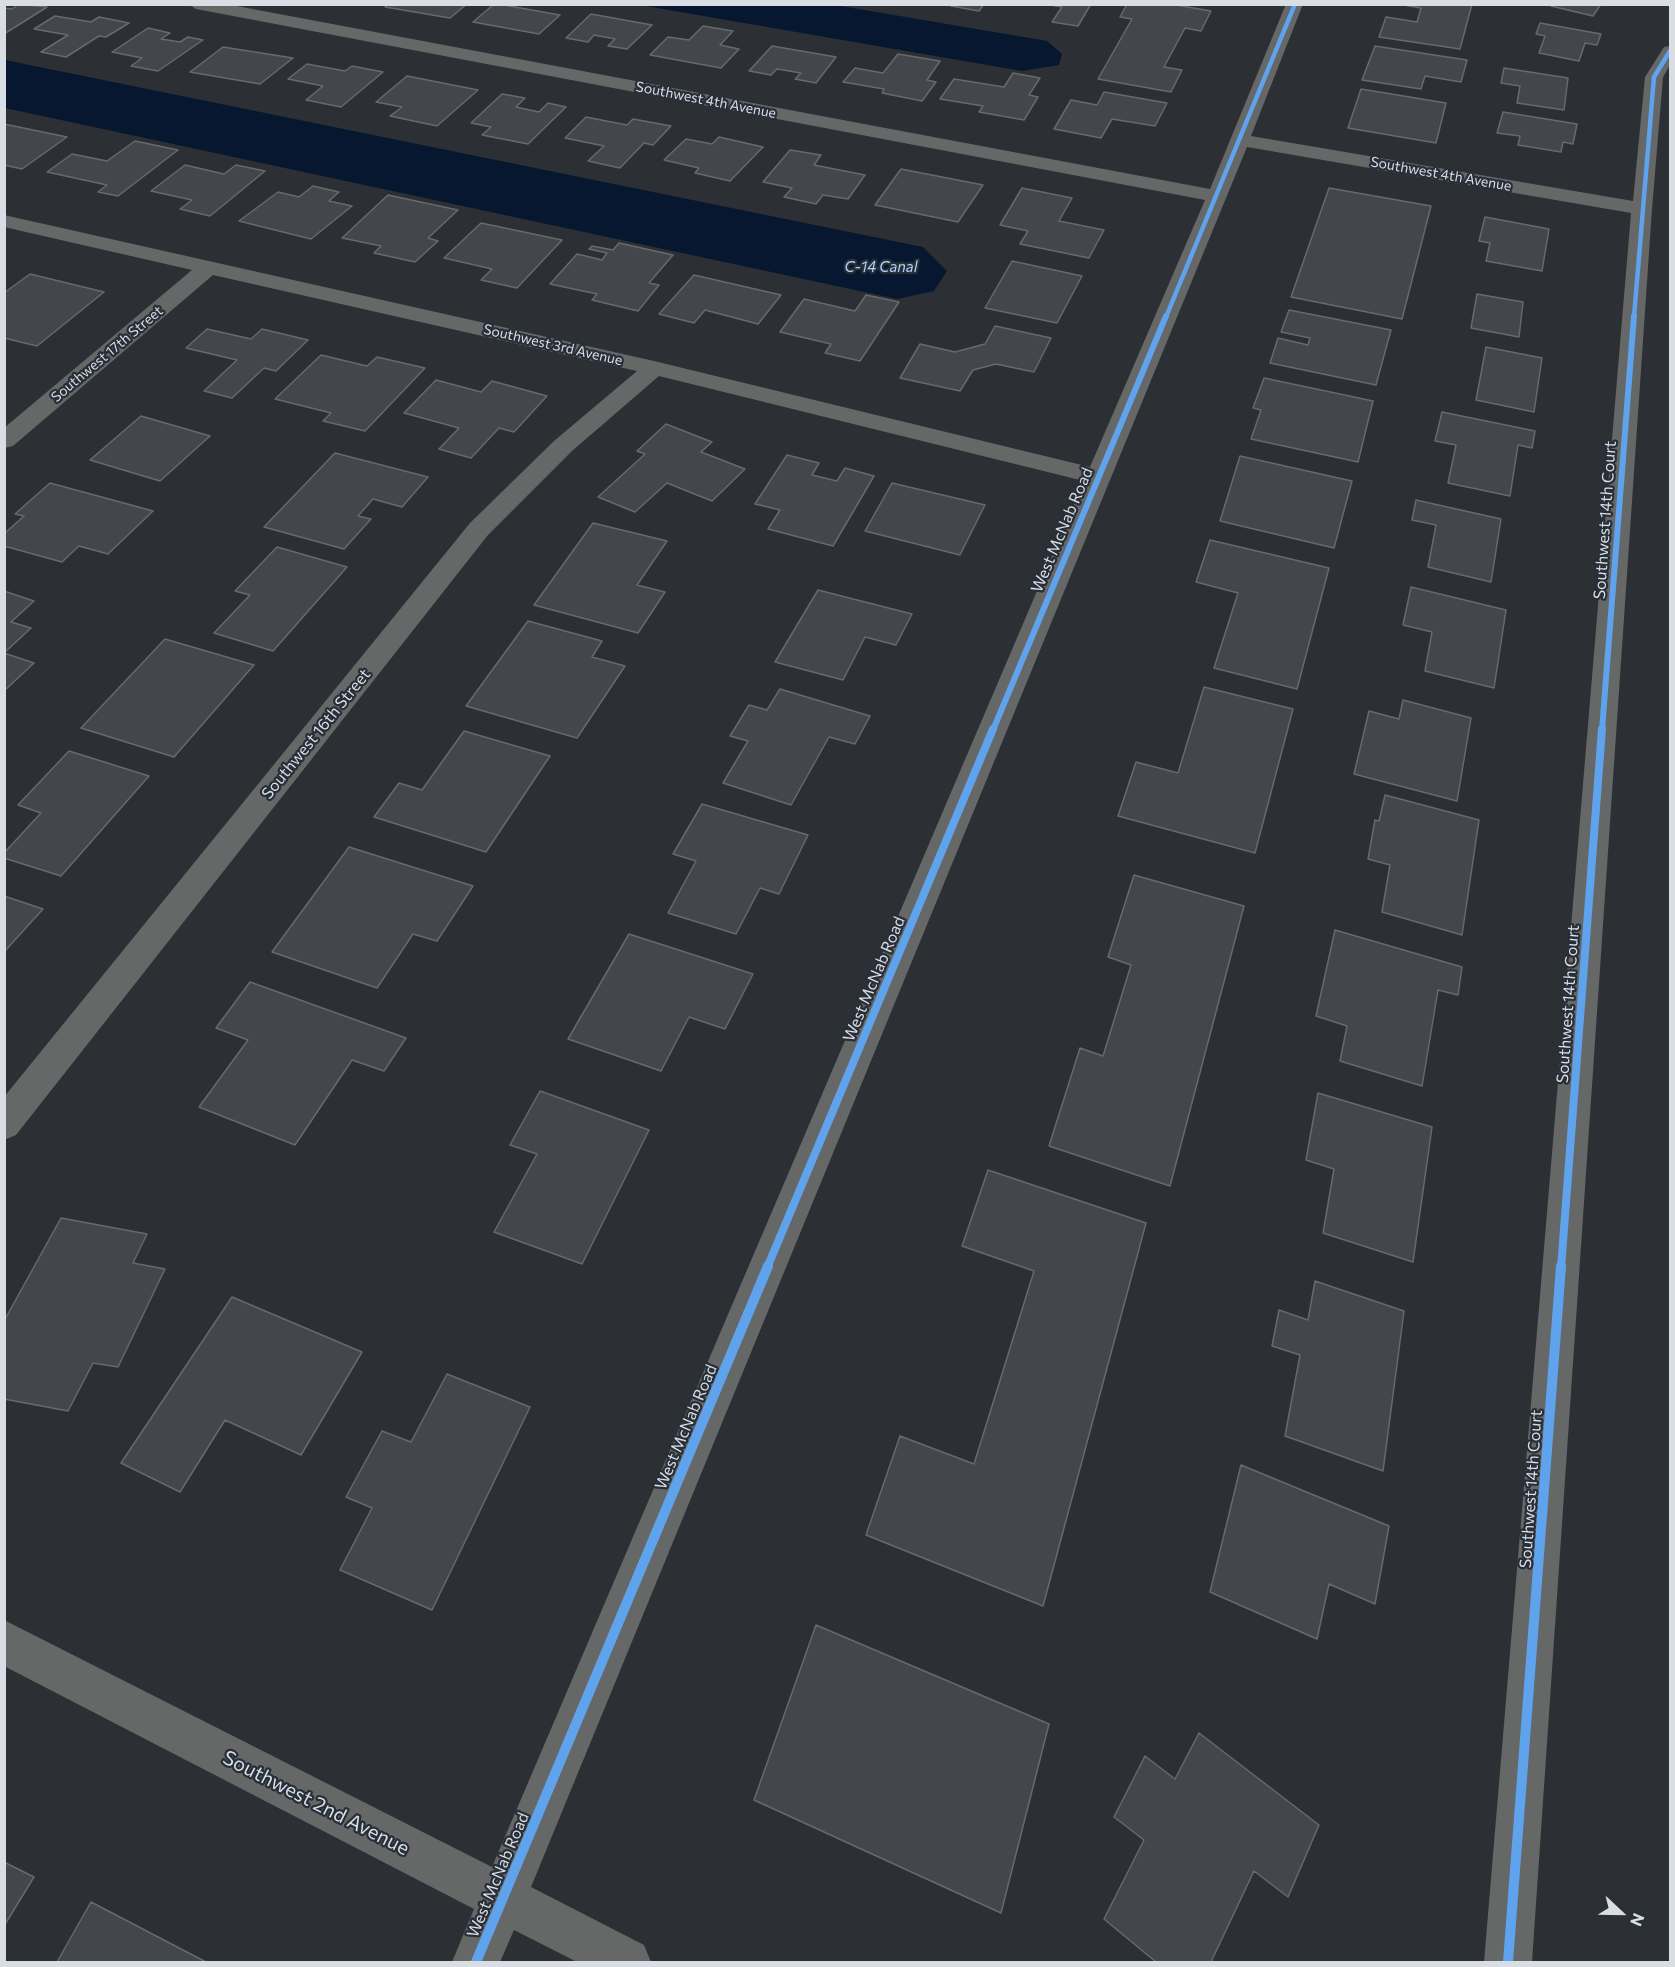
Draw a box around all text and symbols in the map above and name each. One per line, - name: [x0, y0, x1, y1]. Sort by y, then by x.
- street label: Southwest 4th Avenue: [634, 78, 778, 122]
- street label: Southwest 4th Avenue: [1369, 153, 1513, 195]
- water label: C-14 Canal: [844, 258, 918, 276]
- street label: Southwest 17th Street: [48, 302, 166, 406]
- street label: Southwest 3rd Avenue: [482, 321, 624, 369]
- street label: Southwest 14th Court: [1590, 440, 1620, 600]
- street label: West McNab Road: [1027, 465, 1097, 595]
- street label: Southwest 16th Street: [258, 665, 374, 803]
- street label: West McNab Road: [839, 914, 909, 1044]
- street label: Southwest 14th Court: [1553, 924, 1583, 1084]
- street label: West McNab Road: [651, 1362, 721, 1492]
- street label: Southwest 14th Court: [1516, 1409, 1546, 1569]
- street label: Southwest 2nd Avenue: [219, 1746, 413, 1860]
- street label: West McNab Road: [463, 1810, 533, 1940]
- north arrow: [1591, 1883, 1651, 1943]
- text: N: [1627, 1911, 1649, 1929]

